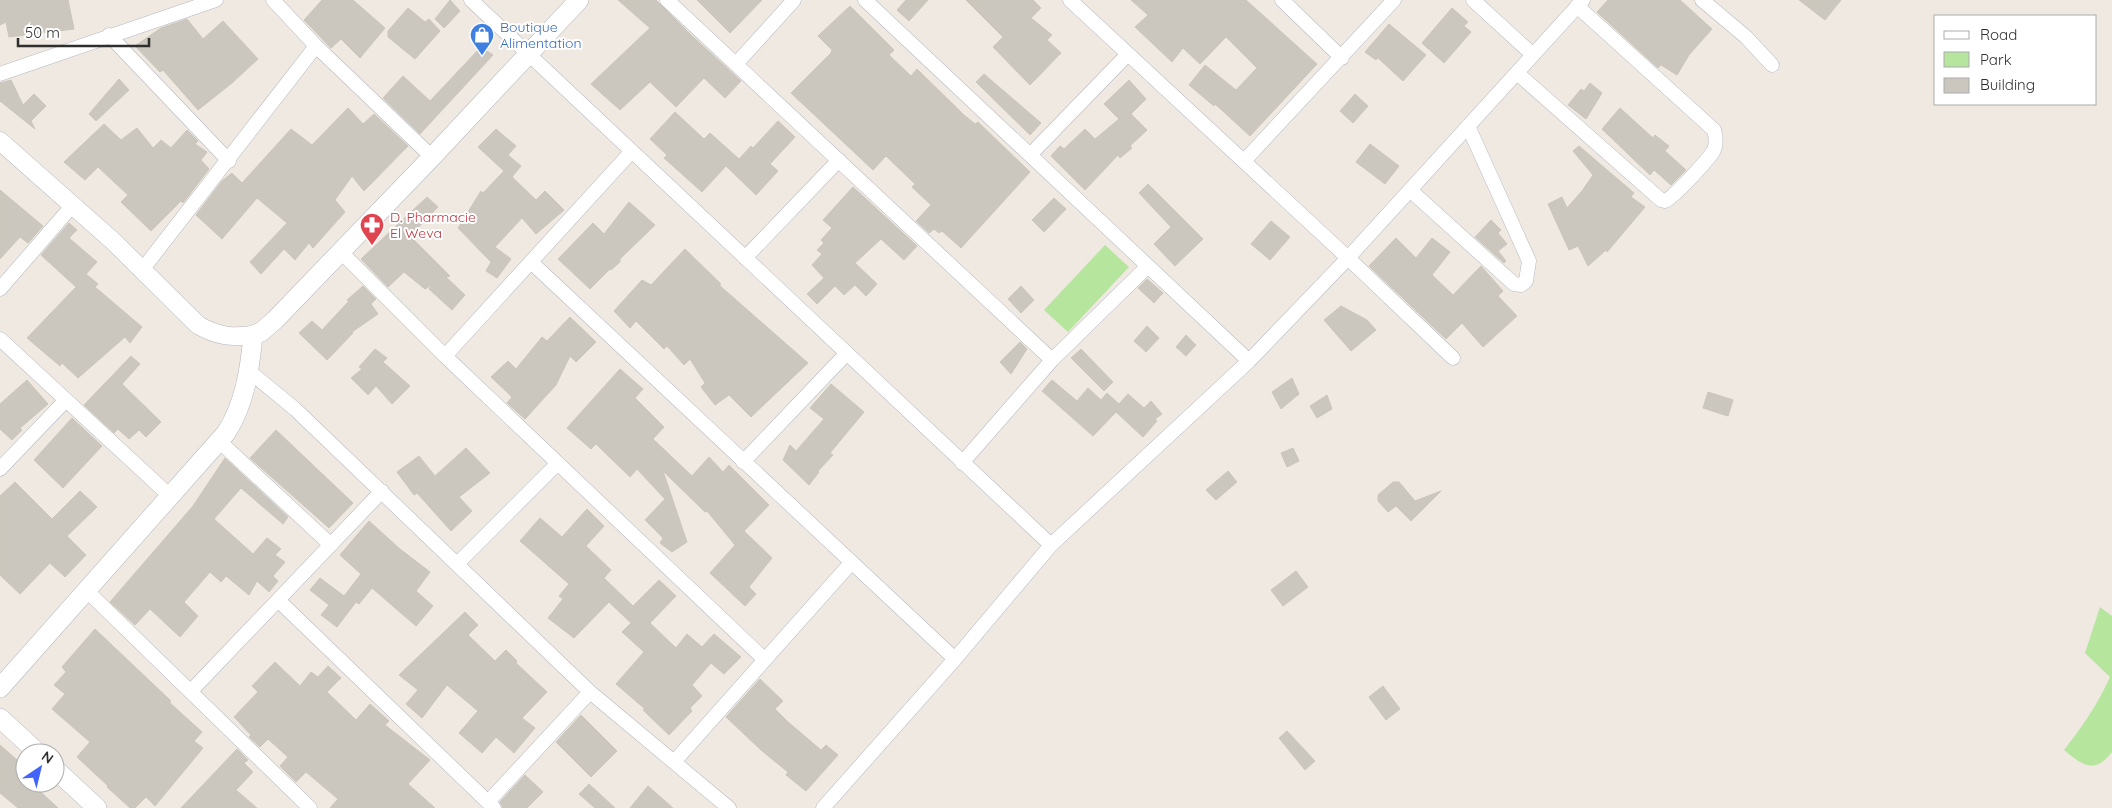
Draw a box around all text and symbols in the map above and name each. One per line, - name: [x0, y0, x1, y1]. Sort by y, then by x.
- scale bar: [18, 15, 149, 47]
- legend: [1934, 15, 2097, 105]
- place label: Boutique Alimentation: [500, 18, 582, 52]
- shop icon: Boutique Alimentation: [469, 22, 495, 56]
- text: 50 m: [25, 23, 60, 42]
- text: Road: [1980, 25, 2017, 44]
- text: Park: [1980, 50, 2012, 69]
- text: Building: [1980, 75, 2035, 94]
- place label: D. Pharmacie El Weva: [390, 208, 476, 242]
- pharmacy icon: D. Pharmacie El Weva: [359, 212, 385, 246]
- north arrow: [15, 743, 65, 793]
- text: N: [38, 747, 57, 768]

